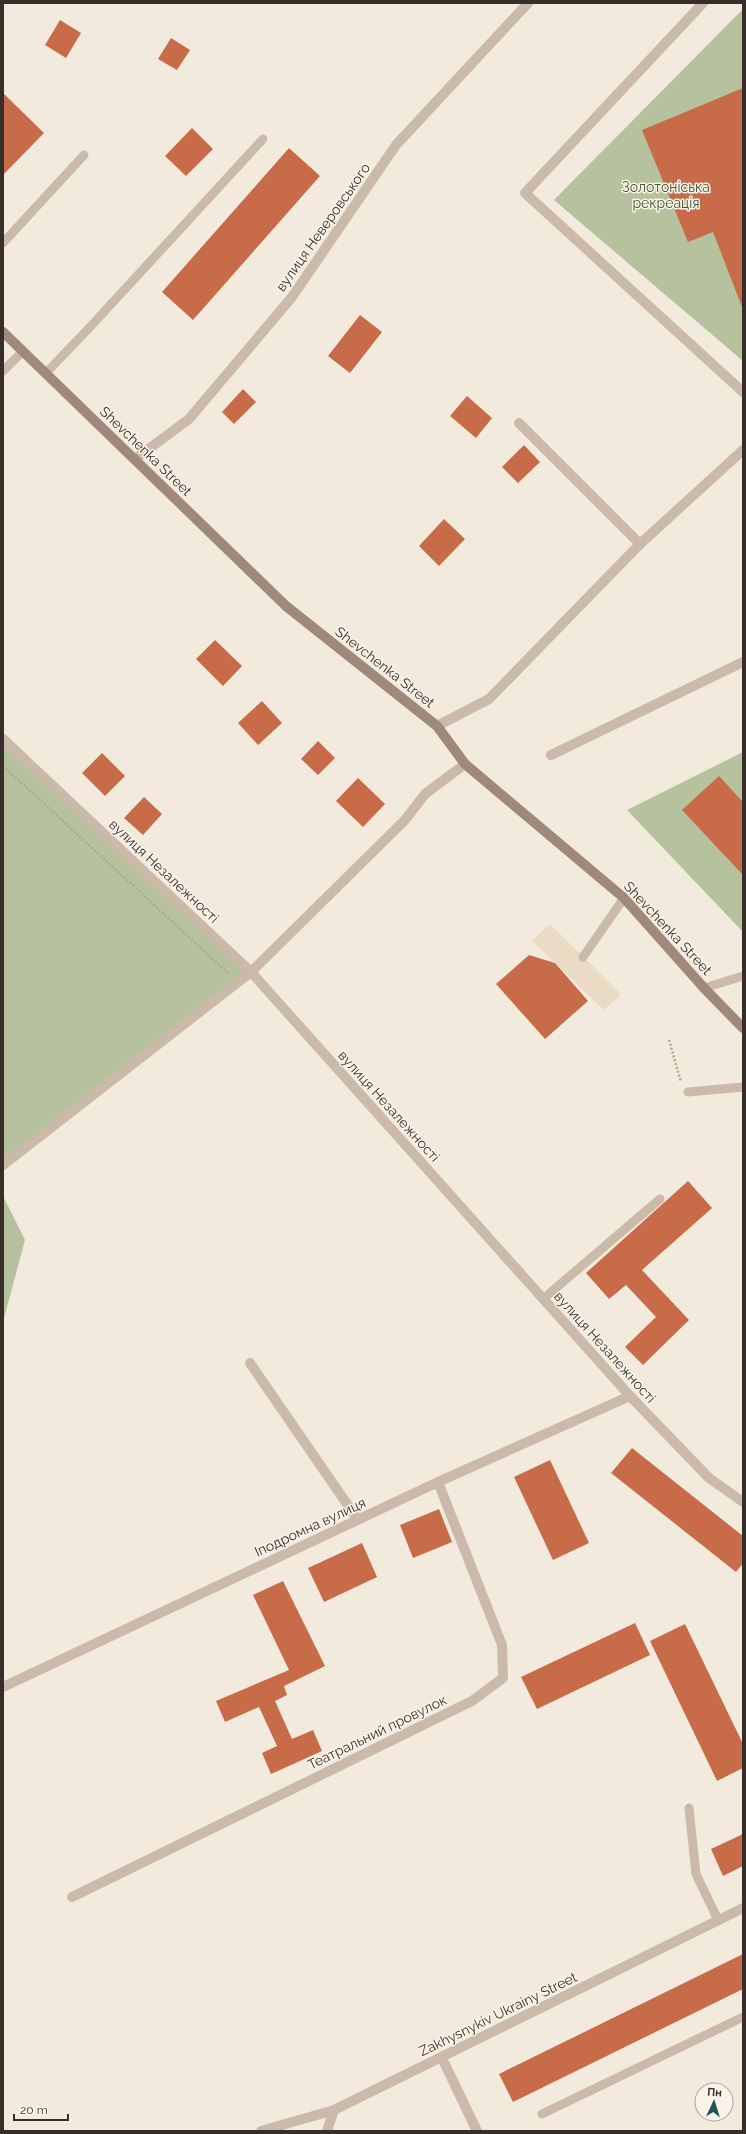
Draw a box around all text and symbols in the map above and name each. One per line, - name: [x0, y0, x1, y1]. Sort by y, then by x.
- street label: вулиця Неверовського: [273, 160, 373, 294]
- park label: Золотоніська рекреація: [622, 179, 710, 211]
- street label: Shevchenka Street: [97, 403, 195, 499]
- street label: Shevchenka Street: [332, 623, 438, 711]
- street label: вулиця Незалежності: [106, 816, 222, 926]
- street label: Shevchenka Street: [621, 878, 715, 978]
- street label: вулиця Незалежності: [335, 1047, 443, 1165]
- street label: вулиця Незалежності: [551, 1288, 659, 1406]
- street label: Іподромна вулиця: [252, 1494, 368, 1560]
- street label: Театральний провулок: [305, 1691, 449, 1773]
- street label: Zakhysnykiv Ukrainy Street: [416, 1969, 580, 2059]
- north arrow: [694, 2082, 734, 2122]
- text: Пн: [707, 2086, 722, 2100]
- scale bar: [14, 2096, 68, 2122]
- text: 20 m: [20, 2103, 48, 2117]

